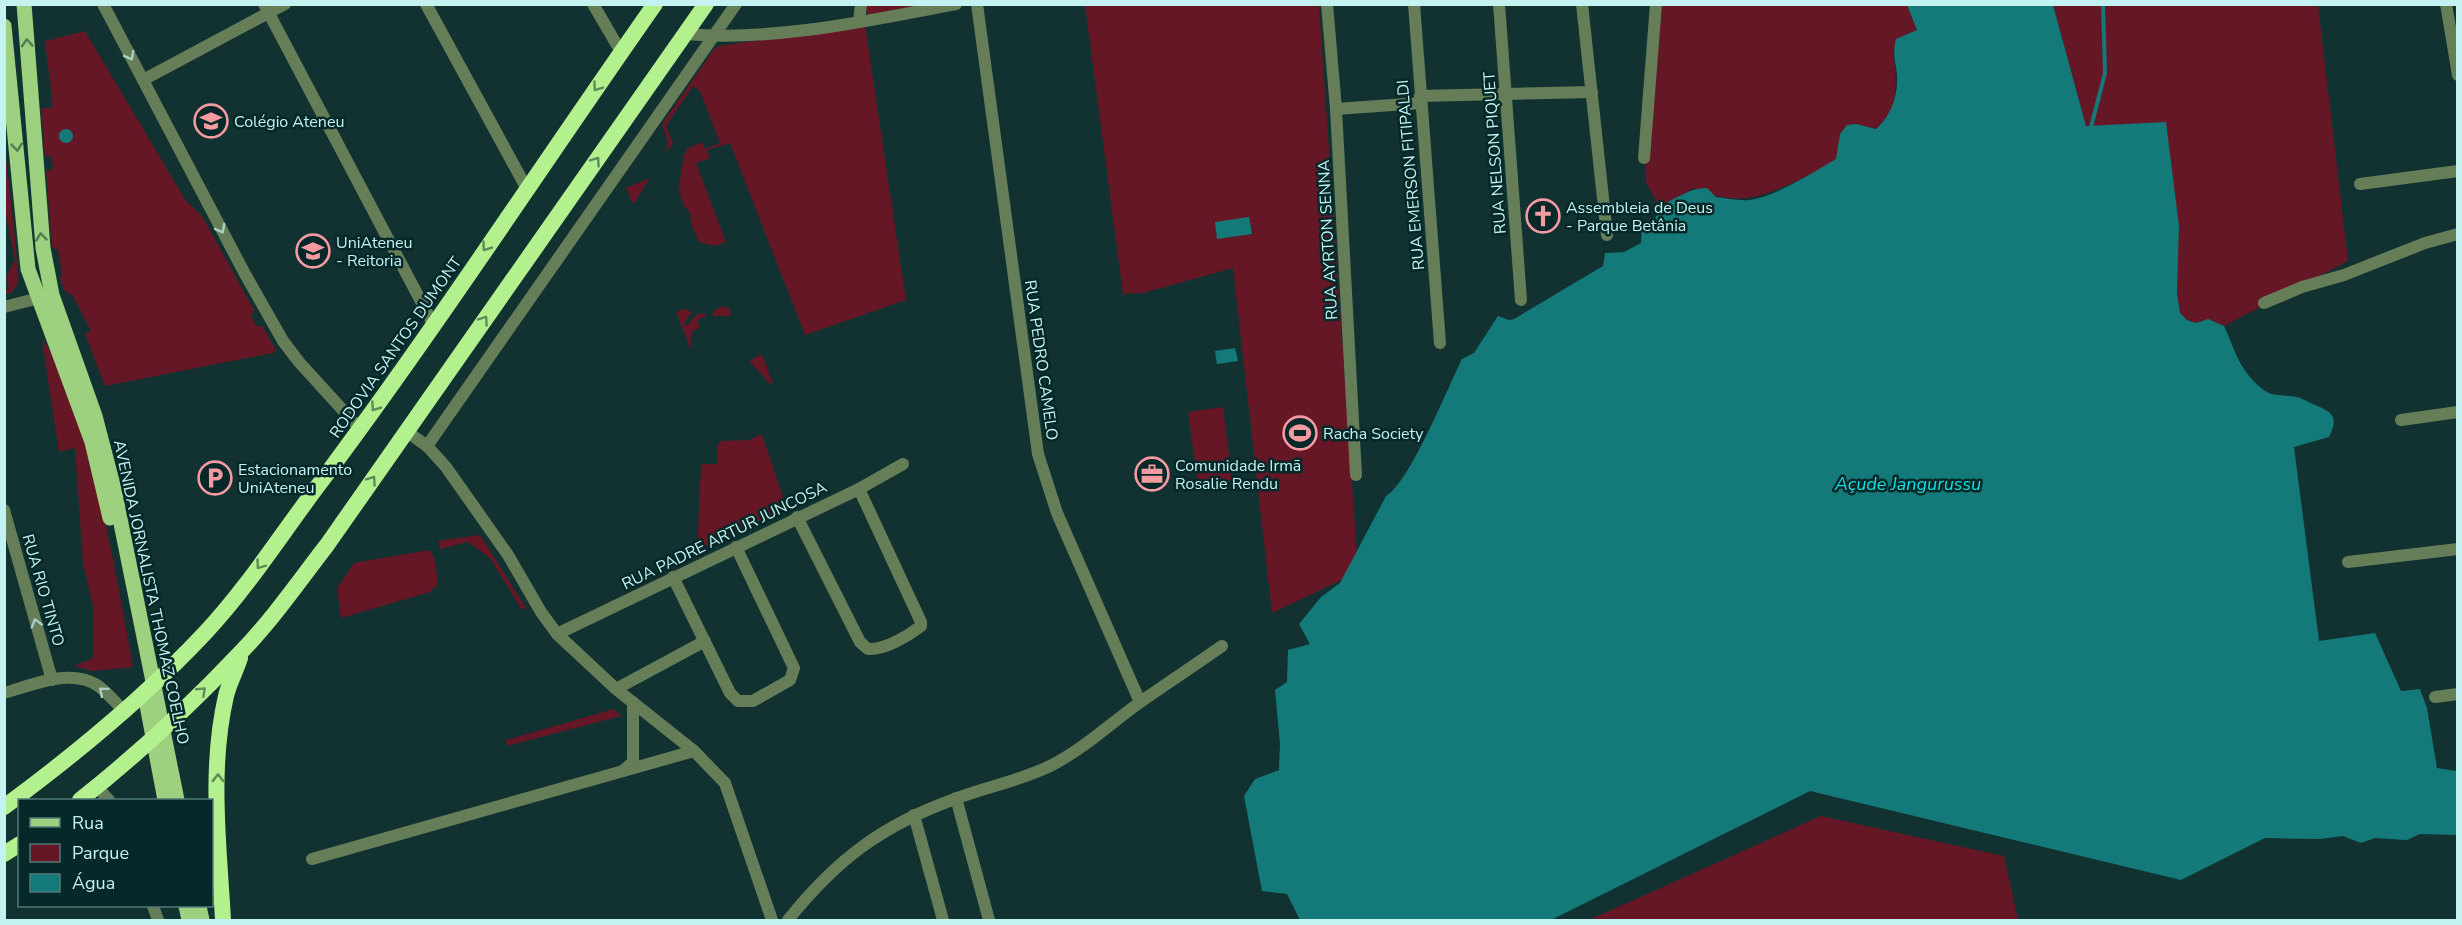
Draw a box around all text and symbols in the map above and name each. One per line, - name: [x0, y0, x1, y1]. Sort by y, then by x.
- one-way arrow: [21, 38, 34, 47]
- one-way arrow: [123, 50, 134, 61]
- street label: RUA NELSON PIQUET: [1478, 71, 1512, 235]
- street label: RUA EMERSON FITIPALDI: [1392, 79, 1430, 271]
- one-way arrow: [593, 80, 604, 91]
- school or university icon: Colégio Ateneu: [193, 103, 229, 139]
- place label: Colégio Ateneu: [234, 111, 344, 133]
- one-way arrow: [10, 142, 23, 152]
- one-way arrow: [589, 156, 600, 167]
- street label: RUA AYRTON SENNA: [1313, 159, 1343, 321]
- place label: Assembleia de Deus - Parque Betânia: [1566, 197, 1713, 237]
- church icon: Assembleia de Deus - Parque Betânia: [1525, 198, 1561, 234]
- one-way arrow: [214, 223, 225, 233]
- one-way arrow: [35, 232, 48, 242]
- place label: UniAteneu - Reitoria: [336, 232, 413, 272]
- school or university icon: UniAteneu - Reitoria: [295, 233, 331, 269]
- one-way arrow: [482, 240, 493, 251]
- street label: RODOVIA SANTOS DUMONT: [325, 252, 467, 443]
- street label: RUA PEDRO CAMELO: [1019, 278, 1063, 442]
- one-way arrow: [477, 316, 488, 327]
- one-way arrow: [371, 401, 382, 412]
- sports icon: Racha Society: [1282, 415, 1318, 451]
- place label: Racha Society: [1323, 423, 1424, 445]
- street label: AVENIDA JORNALISTA THOMAZ COELHO: [108, 438, 194, 746]
- place label: Comunidade Irmã Rosalie Rendu: [1175, 455, 1301, 495]
- office icon: Comunidade Irmã Rosalie Rendu: [1134, 456, 1170, 492]
- place label: Estacionamento UniAteneu: [238, 459, 352, 499]
- parking icon: Estacionamento UniAteneu: [197, 460, 233, 496]
- water label: Açude Jangurussu: [1834, 472, 1981, 496]
- one-way arrow: [365, 476, 376, 487]
- street label: RUA PADRE ARTUR JUNCOSA: [618, 476, 831, 595]
- street label: RUA RIO TINTO: [16, 531, 70, 649]
- one-way arrow: [256, 558, 267, 569]
- one-way arrow: [31, 618, 44, 628]
- one-way arrow: [195, 687, 206, 698]
- one-way arrow: [99, 688, 110, 699]
- one-way arrow: [212, 774, 224, 783]
- legend: [18, 799, 213, 907]
- text: Rua: [72, 811, 104, 835]
- text: Parque: [72, 841, 129, 865]
- text: Água: [72, 871, 115, 895]

